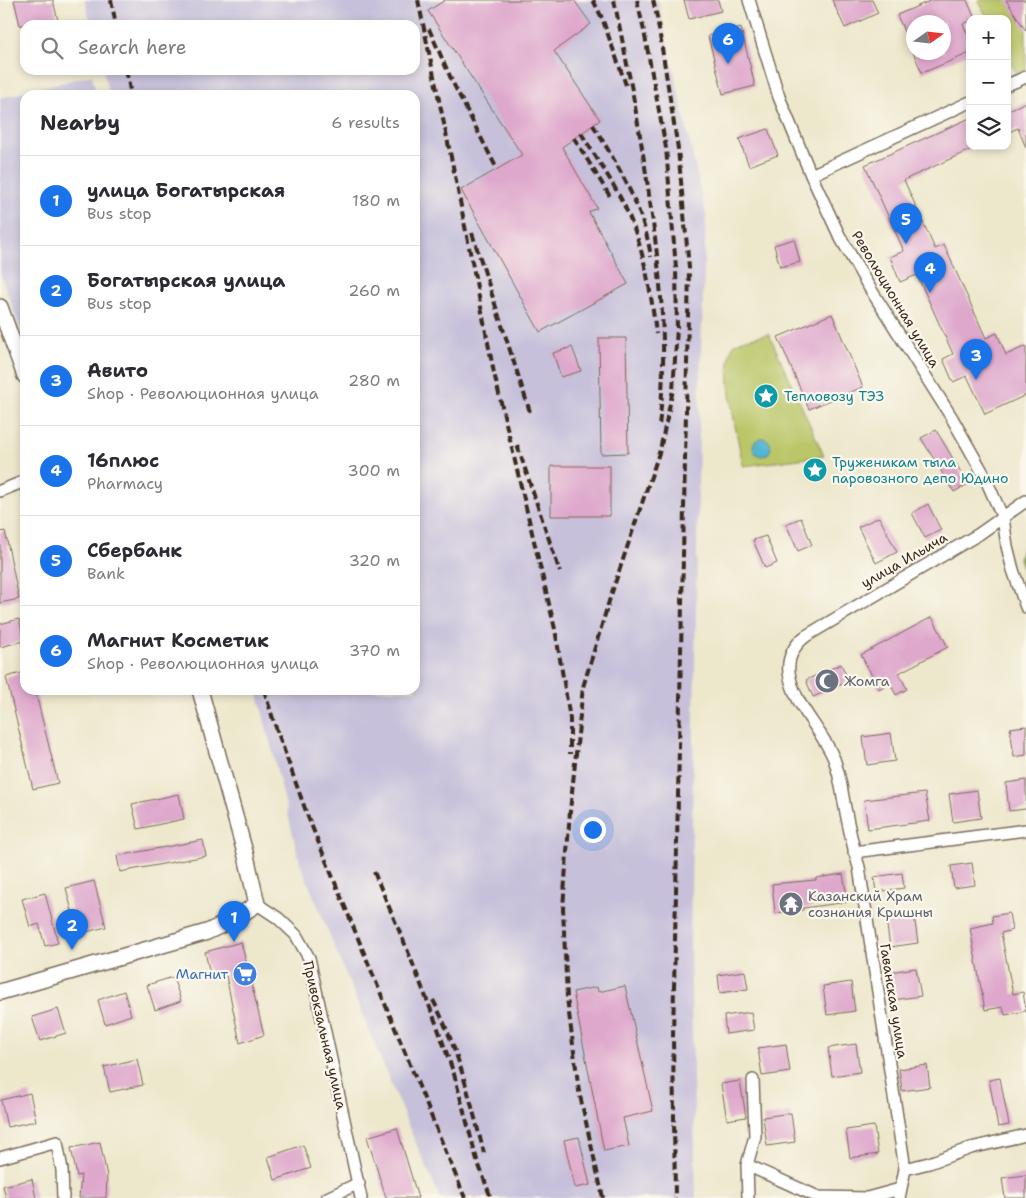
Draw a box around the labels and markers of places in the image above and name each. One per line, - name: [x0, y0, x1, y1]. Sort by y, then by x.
- pin: 6: [712, 23, 744, 64]
- pin: 5: [890, 203, 922, 244]
- pin: 4: [914, 252, 946, 293]
- pin: 3: [960, 339, 992, 380]
- place icon: Тепловозу ТЭ3: [753, 383, 779, 409]
- place label: Тепловозу ТЭ3: [784, 387, 885, 405]
- place label: Труженикам тыла паровозного депо Юдино: [832, 453, 1008, 487]
- place icon: Труженикам тыла паровозного депо Юдино: [802, 457, 828, 483]
- mosque icon: Жомга: [814, 668, 840, 694]
- place label: Жомга: [844, 672, 890, 690]
- place label: Казанский Храм сознания Кришны: [808, 887, 933, 921]
- temple icon: Казанский Храм сознания Кришны: [778, 891, 804, 917]
- pin: 1: [218, 901, 250, 942]
- pin: 2: [56, 909, 88, 950]
- supermarket icon: Магнит: [232, 961, 258, 987]
- place label: Магнит: [176, 965, 229, 983]

